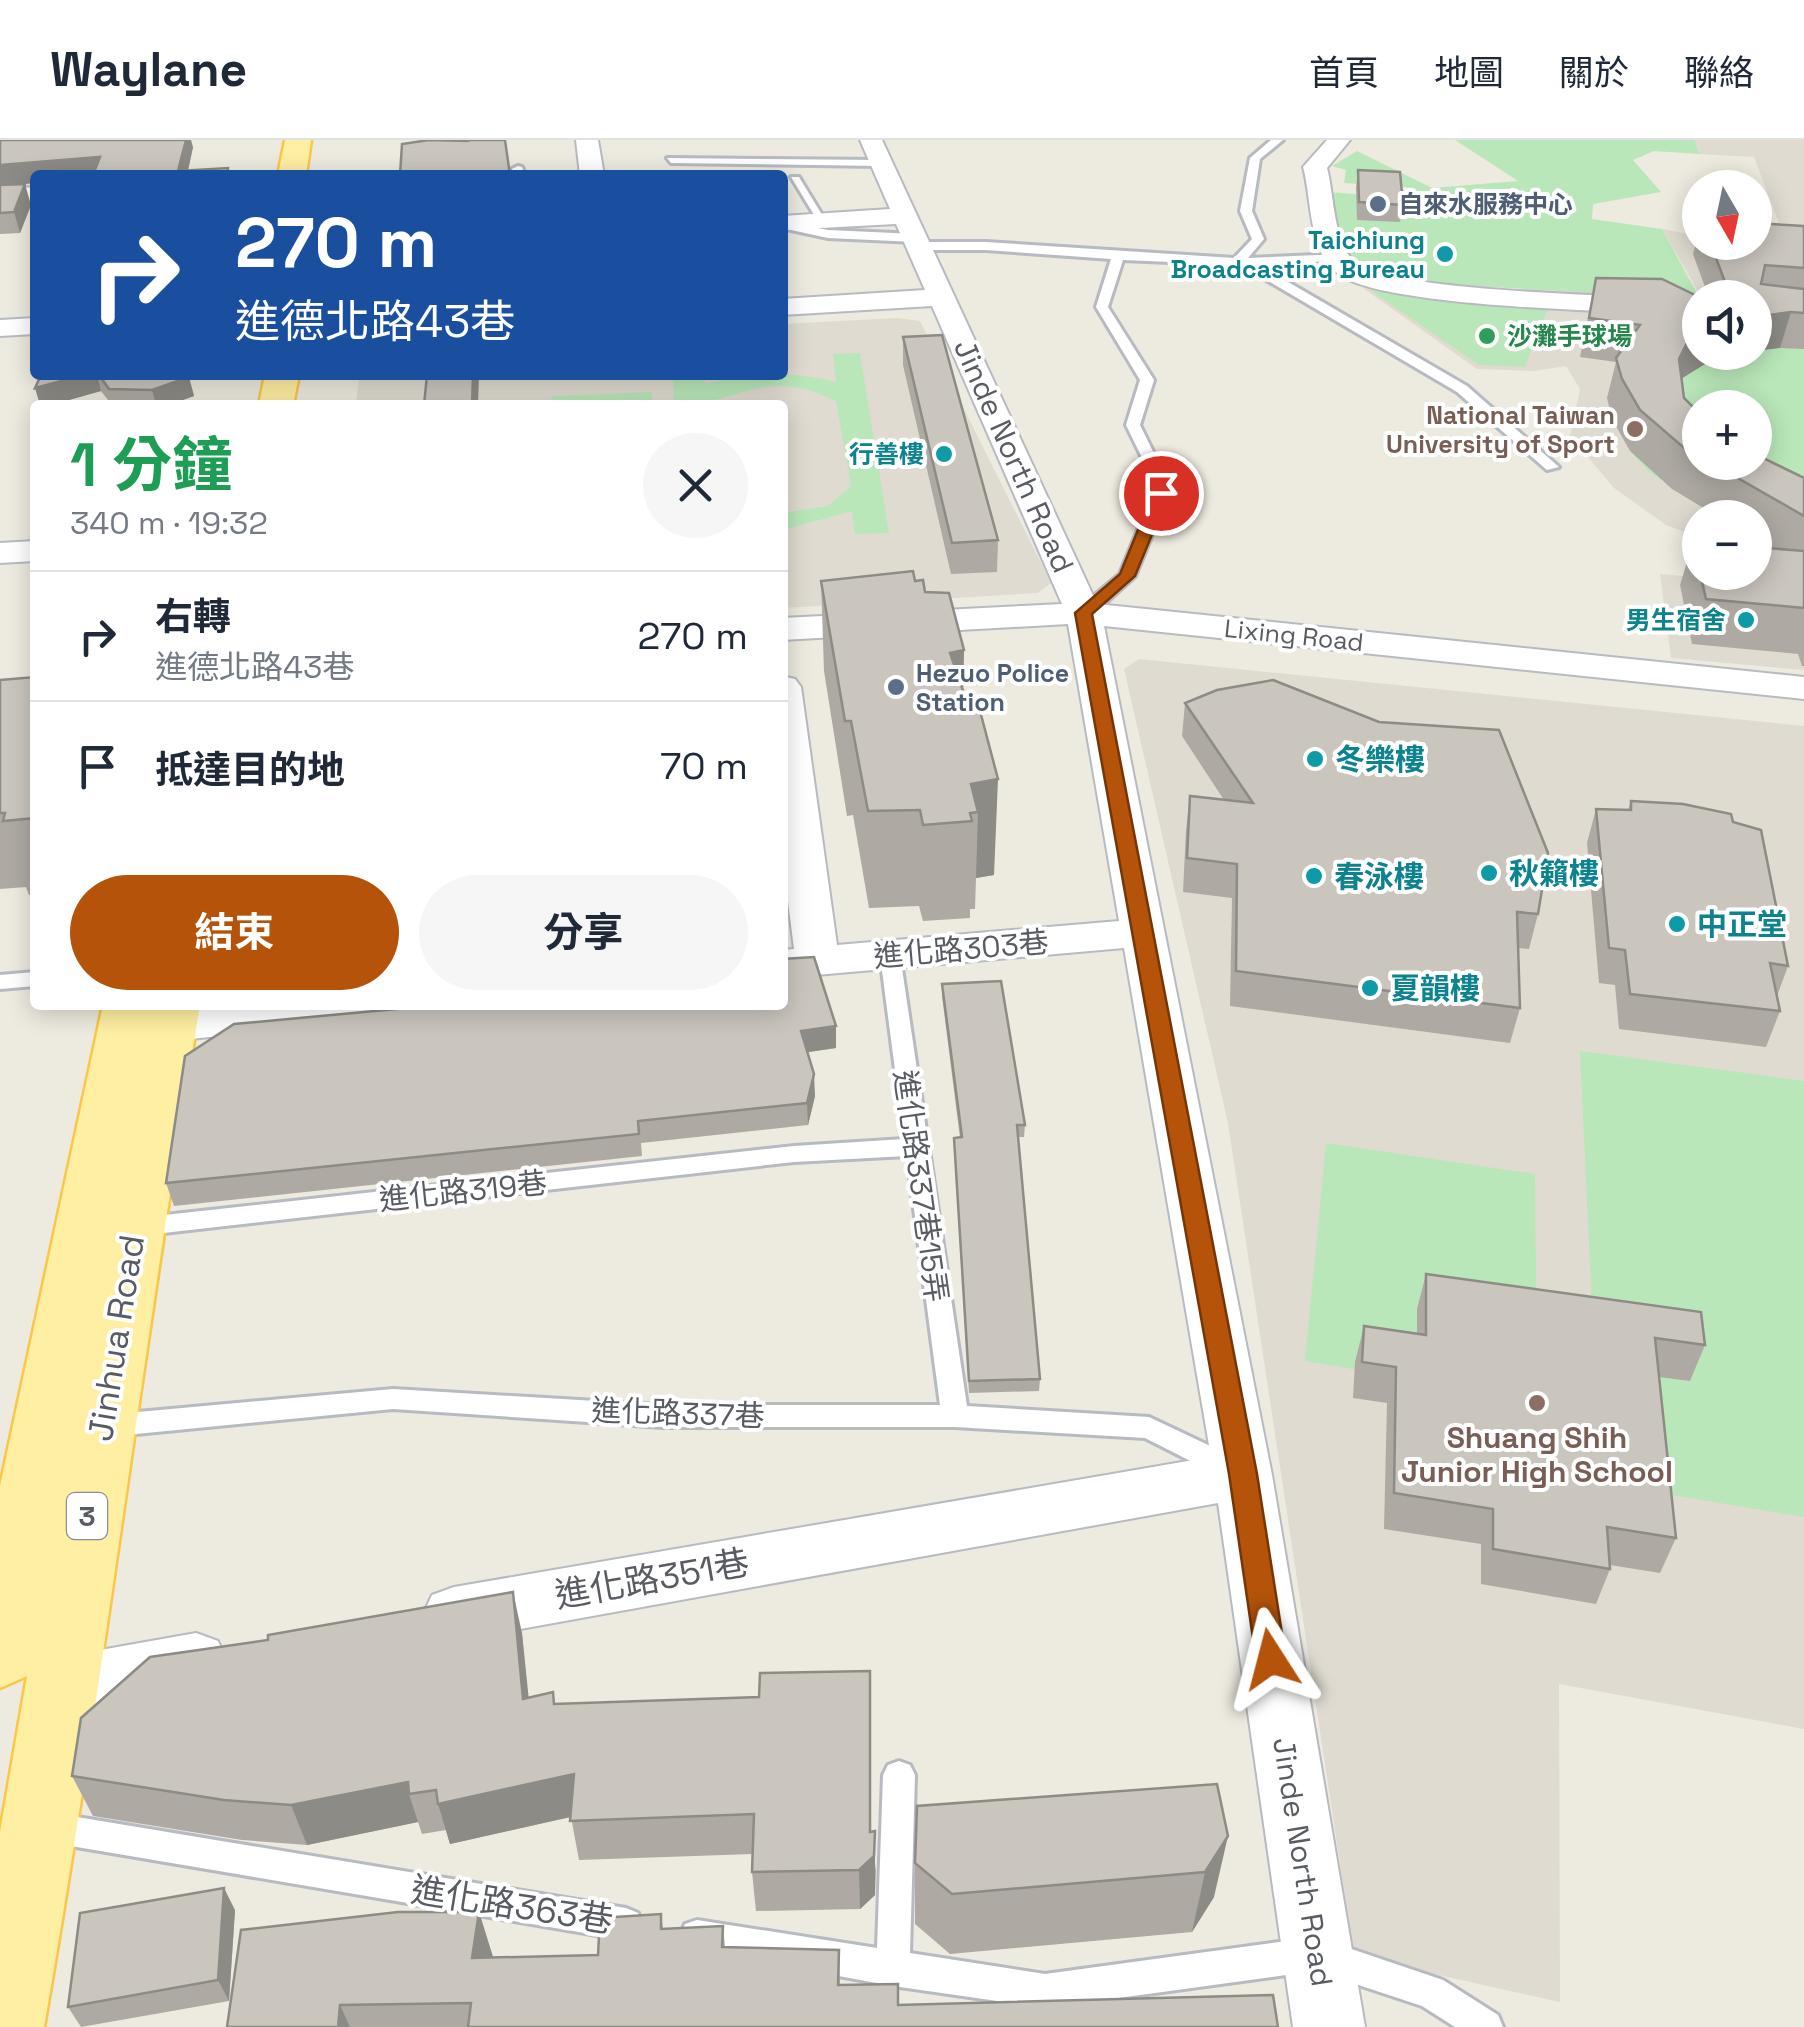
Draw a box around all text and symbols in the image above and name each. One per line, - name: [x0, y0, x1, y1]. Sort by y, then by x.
- text: Waylane: [50, 39, 247, 100]
- text: 首頁: [1309, 51, 1379, 95]
- text: 地圖: [1434, 51, 1504, 95]
- text: 關於: [1559, 51, 1629, 95]
- text: 聯絡: [1684, 51, 1754, 95]
- north arrow: [1682, 170, 1772, 260]
- map controls: [1682, 170, 1772, 590]
- place label: 自來水服務中心: [1398, 188, 1573, 220]
- marker: 自來水服務中心: [1367, 193, 1389, 215]
- text: 270 m: [235, 198, 437, 287]
- icon: right: [70, 210, 200, 340]
- place label: Taichiung Broadcasting Bureau: [1171, 224, 1425, 285]
- marker: Taichiung Broadcasting Bureau: [1434, 243, 1456, 265]
- button: sound: [1682, 280, 1772, 370]
- text: 進德北路43巷: [235, 293, 515, 350]
- place label: 沙灘手球場: [1507, 320, 1632, 352]
- marker: 沙灘手球場: [1476, 325, 1498, 347]
- street label: Jinde North Road: [945, 333, 1083, 579]
- button: +: [1682, 390, 1772, 480]
- place label: National Taiwan University of Sport: [1386, 399, 1615, 460]
- marker: National Taiwan University of Sport: [1624, 418, 1646, 440]
- text: 1 分鐘: [70, 427, 232, 504]
- button: close: [643, 433, 748, 538]
- place label: 行善樓: [849, 438, 924, 470]
- marker: 行善樓: [933, 443, 955, 465]
- pin: [1119, 451, 1204, 536]
- icon: arrive: [1134, 466, 1189, 521]
- button: −: [1682, 500, 1772, 590]
- text: 340 m · 19:32: [70, 503, 268, 543]
- text: 右轉: [155, 593, 231, 641]
- place label: 男生宿舍: [1626, 604, 1726, 636]
- icon: right: [70, 609, 125, 664]
- marker: 男生宿舍: [1735, 609, 1757, 631]
- text: 270 m: [637, 612, 748, 660]
- street label: Lixing Road: [1223, 612, 1365, 658]
- text: 進德北路43巷: [155, 647, 354, 687]
- place label: Hezuo Police Station: [916, 657, 1069, 718]
- marker: Hezuo Police Station: [885, 676, 907, 698]
- icon: arrive: [70, 739, 125, 794]
- place label: 冬樂樓: [1335, 740, 1425, 779]
- text: 70 m: [660, 742, 748, 790]
- text: 抵達目的地: [155, 746, 345, 794]
- marker: 冬樂樓: [1304, 748, 1326, 770]
- place label: 秋籟樓: [1509, 854, 1599, 893]
- place label: 春泳樓: [1334, 857, 1424, 896]
- marker: 秋籟樓: [1478, 862, 1500, 884]
- marker: 春泳樓: [1303, 865, 1325, 887]
- button: 結束: [70, 875, 399, 990]
- button: 分享: [419, 875, 748, 990]
- place label: 中正堂: [1697, 905, 1787, 944]
- marker: 中正堂: [1666, 913, 1688, 935]
- street label: 進化路303巷: [872, 922, 1050, 976]
- place label: 夏韻樓: [1390, 969, 1480, 1008]
- marker: 夏韻樓: [1359, 977, 1381, 999]
- street label: 進化路337巷15弄: [885, 1068, 957, 1304]
- street label: 進化路319巷: [377, 1163, 549, 1219]
- street label: Jinhua Road: [78, 1232, 154, 1444]
- street label: 進化路337巷: [591, 1390, 765, 1436]
- marker: Shuang Shih Junior High School: [1526, 1392, 1548, 1414]
- place label: Shuang Shih Junior High School: [1401, 1418, 1673, 1491]
- road number: 3: [67, 1493, 107, 1539]
- street label: 進化路351巷: [552, 1540, 752, 1618]
- position arrow: [1219, 1607, 1323, 1711]
- street label: Jinde North Road: [1264, 1735, 1342, 1989]
- street label: 進化路363巷: [408, 1867, 616, 1943]

